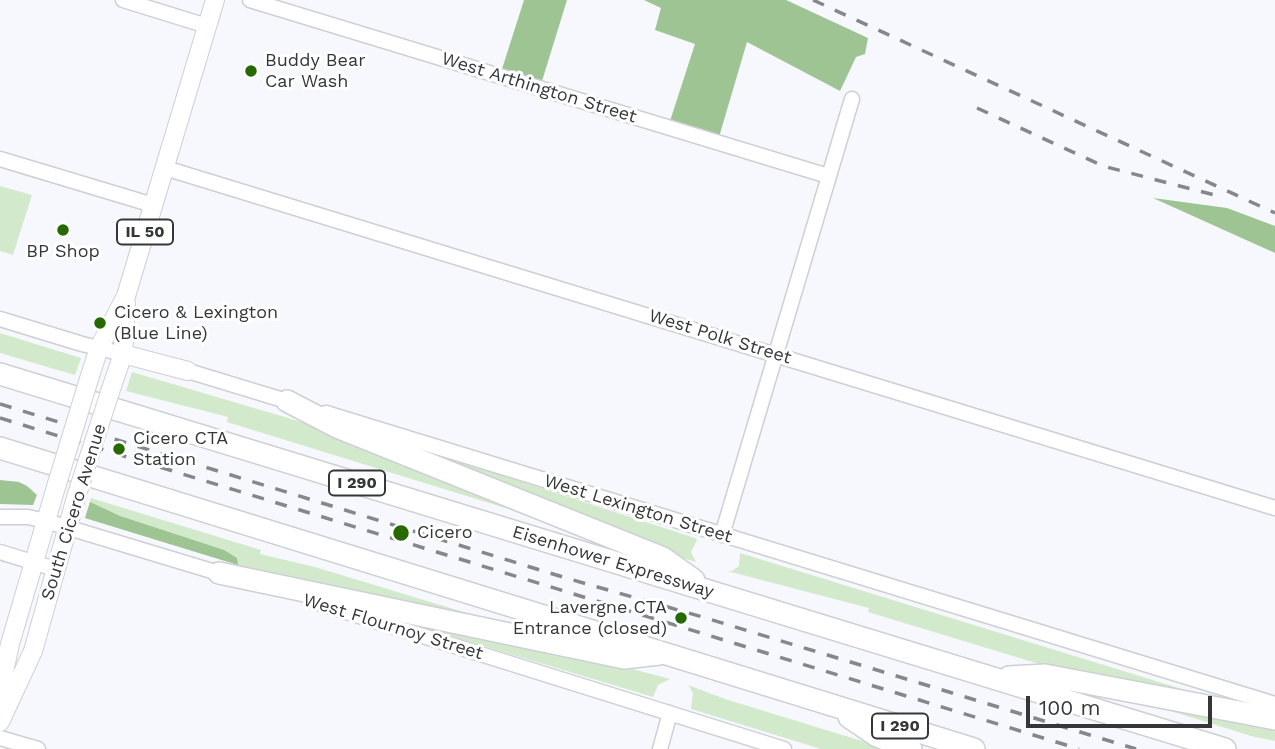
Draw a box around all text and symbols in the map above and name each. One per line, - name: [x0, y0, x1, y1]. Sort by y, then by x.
- street label: West Arthington Street: [439, 48, 639, 128]
- place label: Buddy Bear Car Wash: [265, 50, 366, 92]
- marker: Buddy Bear Car Wash: [243, 63, 259, 79]
- road number: IL 50: [117, 220, 173, 244]
- marker: BP Shop: [55, 222, 71, 238]
- place label: BP Shop: [26, 241, 100, 263]
- place label: Cicero & Lexington (Blue Line): [114, 302, 278, 344]
- street label: West Polk Street: [646, 305, 794, 369]
- marker: Cicero & Lexington (Blue Line): [92, 315, 108, 331]
- street label: South Cicero Avenue: [37, 421, 111, 603]
- place label: Cicero CTA Station: [133, 428, 228, 471]
- marker: Cicero CTA Station: [111, 441, 127, 457]
- road number: I 290: [329, 470, 385, 496]
- street label: West Lexington Street: [541, 470, 735, 548]
- street label: Eisenhower Expressway: [510, 521, 716, 603]
- place label: Cicero: [417, 522, 472, 544]
- marker: Cicero: [391, 523, 411, 543]
- street label: West Flournoy Street: [300, 589, 486, 665]
- place label: Lavergne CTA Entrance (closed): [513, 597, 667, 640]
- marker: Lavergne CTA Entrance (closed): [673, 610, 689, 626]
- scale bar: [1030, 682, 1216, 726]
- text: 100 m: [1039, 695, 1101, 720]
- road number: I 290: [872, 713, 928, 738]

